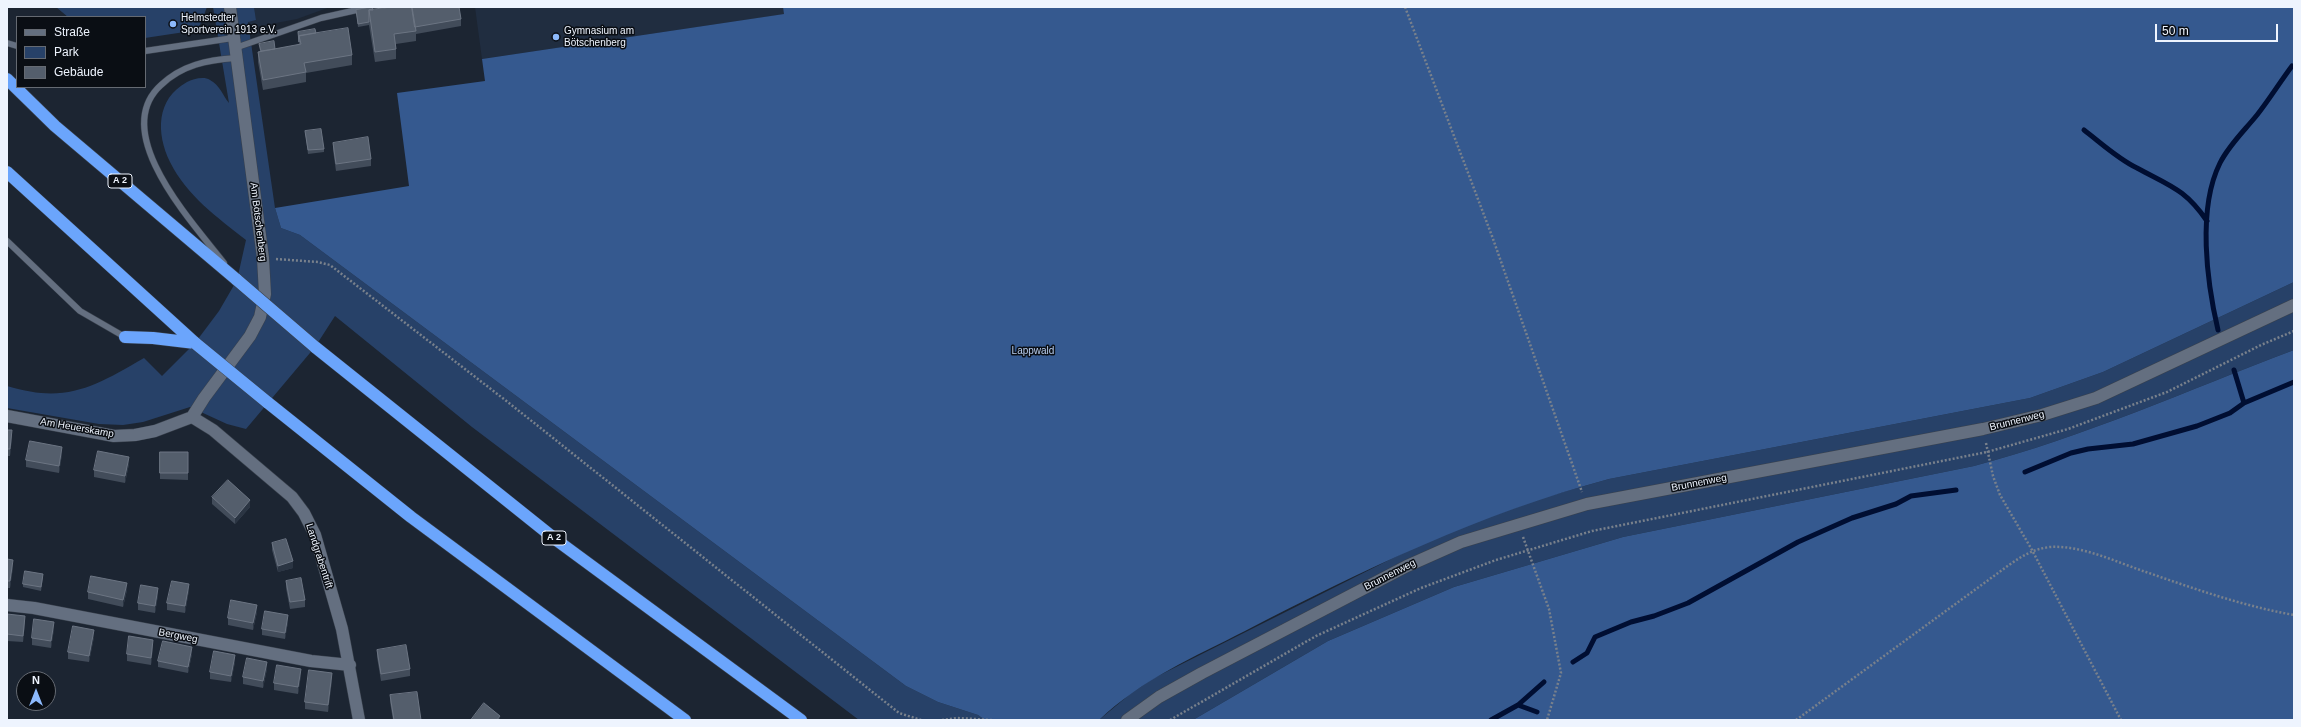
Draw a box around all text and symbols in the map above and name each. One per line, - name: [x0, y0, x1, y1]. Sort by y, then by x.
- place label: Helmstedter Sportverein 1913 e.V.: [181, 12, 277, 36]
- legend: [16, 16, 146, 88]
- scale bar: [2157, 16, 2280, 42]
- marker: Helmstedter Sportverein 1913 e.V.: [168, 19, 178, 29]
- text: 50 m: [2162, 24, 2189, 38]
- text: Straße: [54, 25, 90, 39]
- place label: Gymnasium am Bötschenberg: [564, 25, 634, 48]
- marker: Gymnasium am Bötschenberg: [551, 32, 561, 42]
- text: Park: [54, 45, 79, 59]
- text: Gebäude: [54, 65, 103, 79]
- road number: A 2: [108, 174, 132, 188]
- street label: Am Bötschenberg: [247, 182, 269, 262]
- park label: Lappwald: [1012, 345, 1054, 357]
- street label: Brunnenweg: [1988, 408, 2046, 434]
- street label: Am Heuerskamp: [39, 416, 115, 440]
- street label: Brunnenweg: [1670, 472, 1728, 494]
- street label: Landgrabentrift: [303, 522, 335, 590]
- road number: A 2: [542, 531, 566, 545]
- street label: Brunnenweg: [1362, 557, 1418, 593]
- street label: Bergweg: [157, 626, 199, 646]
- north arrow: [16, 671, 56, 711]
- text: N: [32, 674, 40, 686]

